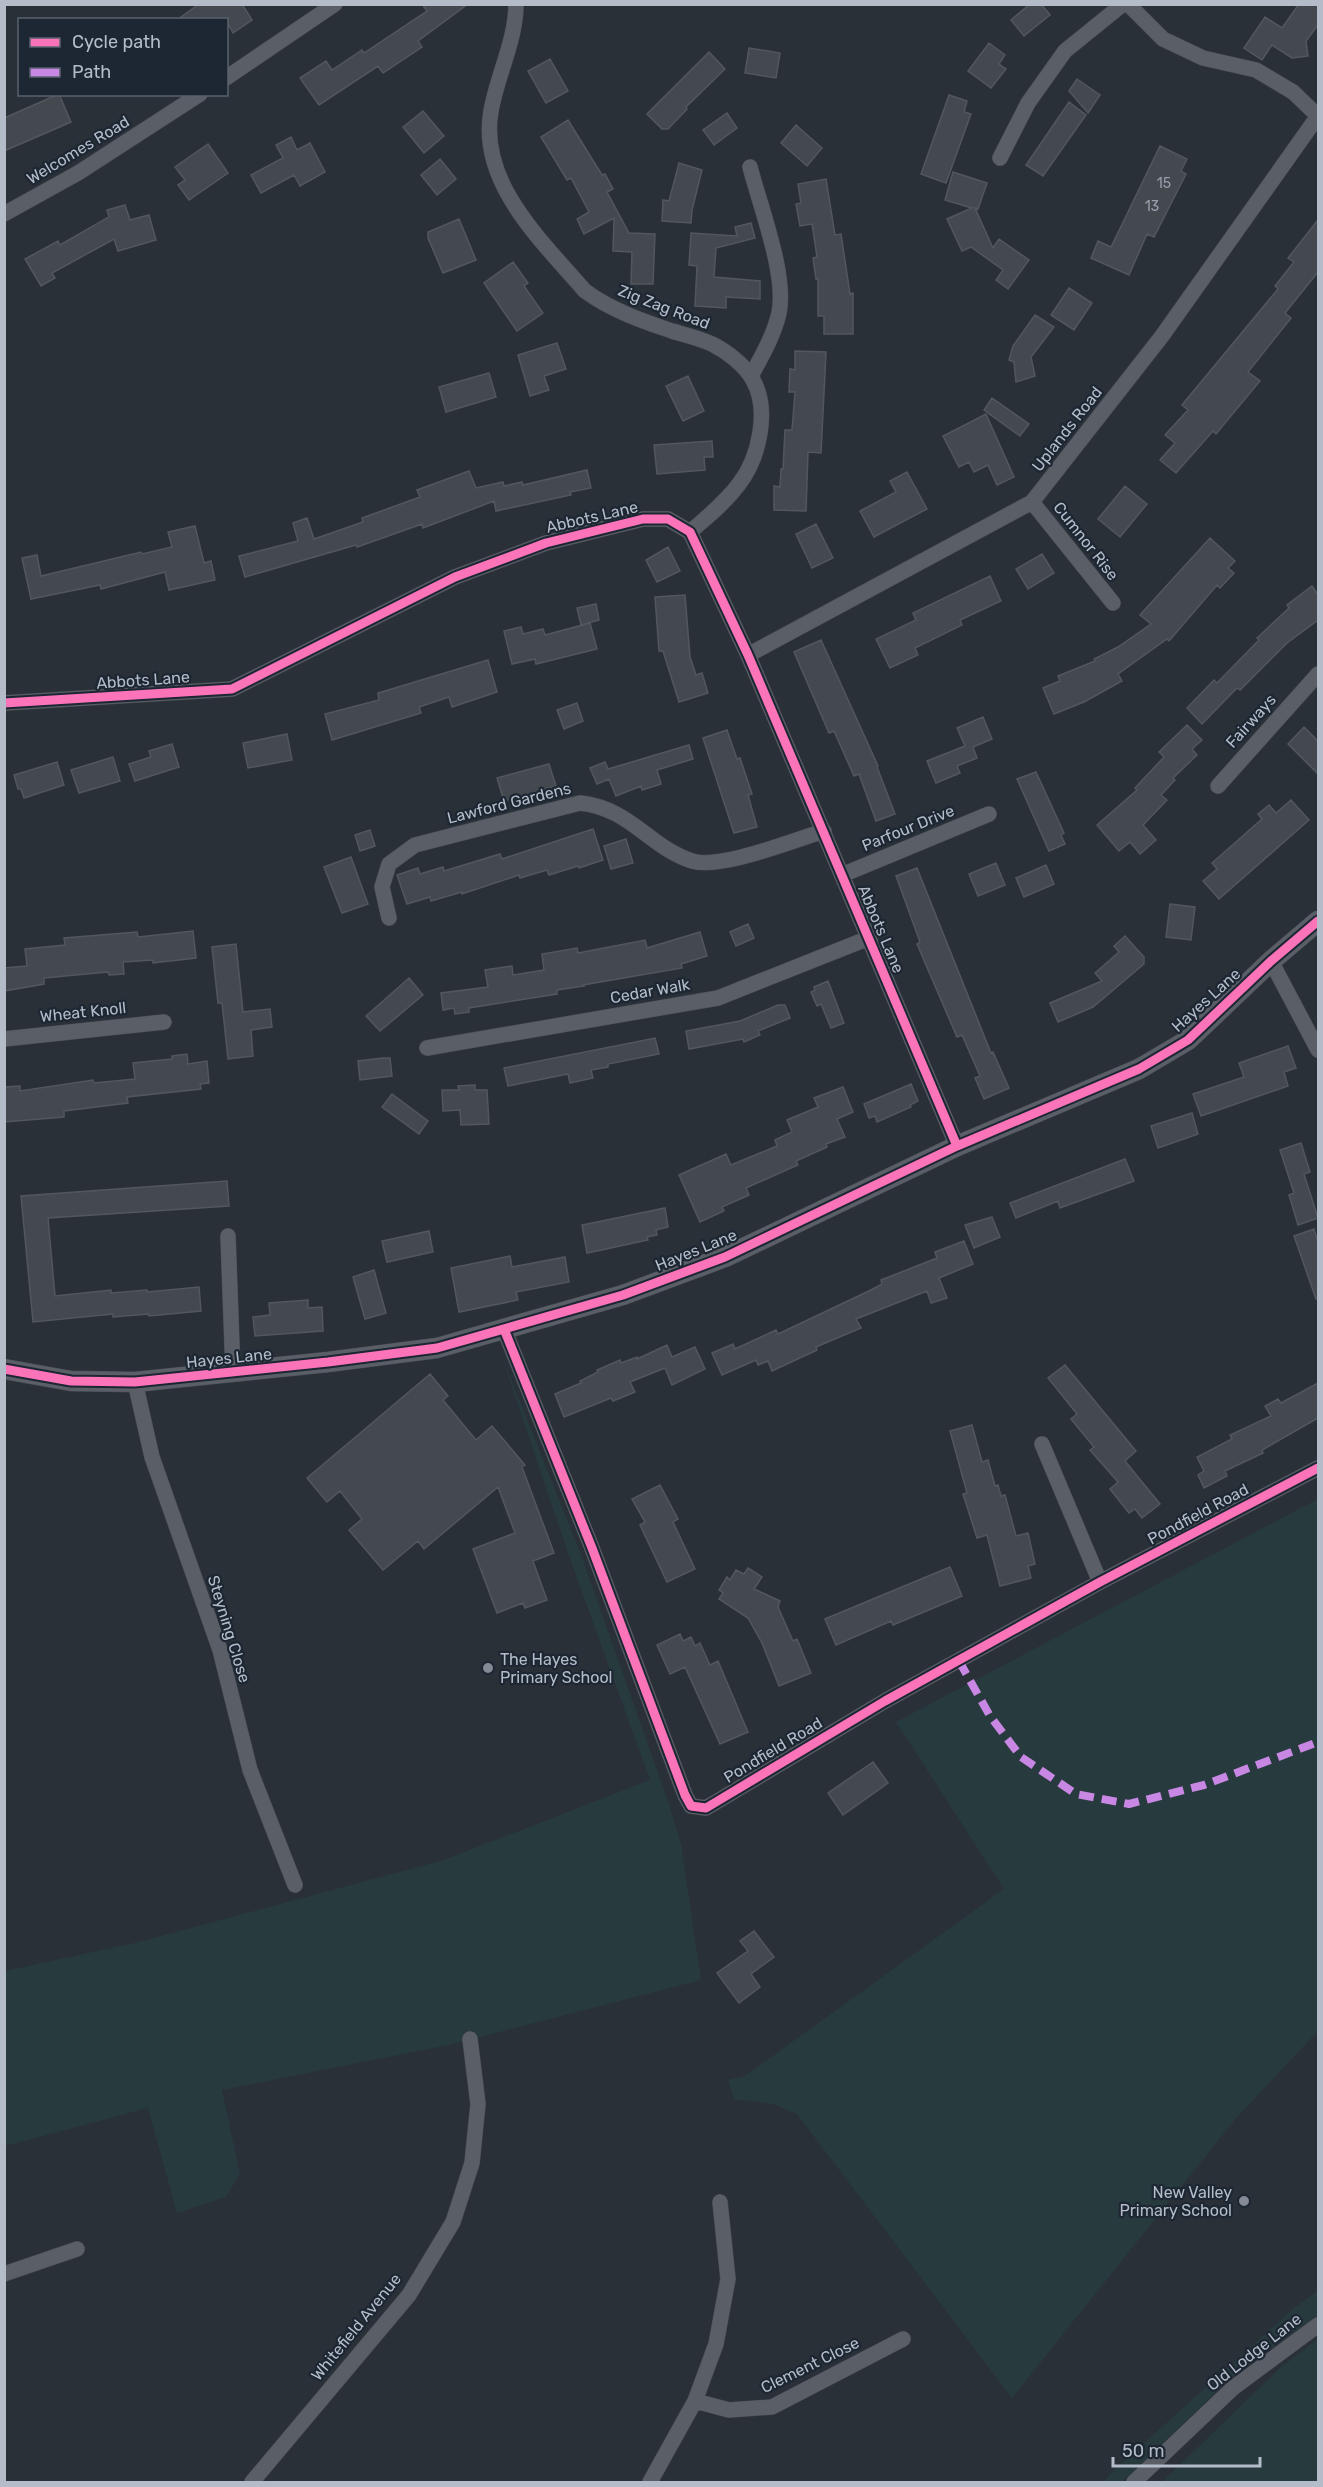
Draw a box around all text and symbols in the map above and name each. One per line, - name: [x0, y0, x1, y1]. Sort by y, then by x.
- legend: [18, 18, 228, 96]
- text: Cycle path: [72, 31, 161, 53]
- text: Path: [72, 61, 111, 83]
- street label: Welcomes Road: [23, 112, 133, 188]
- house number: 15: [1157, 175, 1171, 192]
- house number: 13: [1145, 198, 1159, 215]
- street label: Zig Zag Road: [615, 281, 713, 333]
- street label: Uplands Road: [1028, 383, 1106, 475]
- street label: Abbots Lane: [544, 497, 640, 537]
- street label: Cumnor Rise: [1049, 498, 1123, 584]
- street label: Abbots Lane: [96, 667, 190, 693]
- street label: Fairways: [1222, 690, 1280, 752]
- street label: Lawford Gardens: [445, 778, 573, 828]
- street label: Parfour Drive: [859, 801, 957, 855]
- street label: Abbots Lane: [854, 882, 908, 976]
- street label: Hayes Lane: [1168, 964, 1244, 1036]
- street label: Cedar Walk: [609, 975, 692, 1007]
- street label: Wheat Knoll: [39, 998, 127, 1026]
- street label: Hayes Lane: [652, 1225, 740, 1275]
- street label: Hayes Lane: [185, 1344, 273, 1372]
- street label: Pondfield Road: [1144, 1479, 1252, 1549]
- street label: Steyning Close: [204, 1573, 254, 1685]
- place label: The Hayes Primary School: [500, 1650, 612, 1687]
- marker: The Hayes Primary School: [481, 1661, 495, 1675]
- street label: Pondfield Road: [720, 1713, 826, 1787]
- place label: New Valley Primary School: [1120, 2183, 1232, 2220]
- marker: New Valley Primary School: [1237, 2194, 1251, 2208]
- street label: Whitefield Avenue: [307, 2270, 405, 2384]
- street label: Old Lodge Lane: [1203, 2309, 1305, 2395]
- street label: Clement Close: [758, 2333, 862, 2397]
- scale bar: [1113, 2430, 1260, 2468]
- text: 50 m: [1122, 2440, 1165, 2462]

